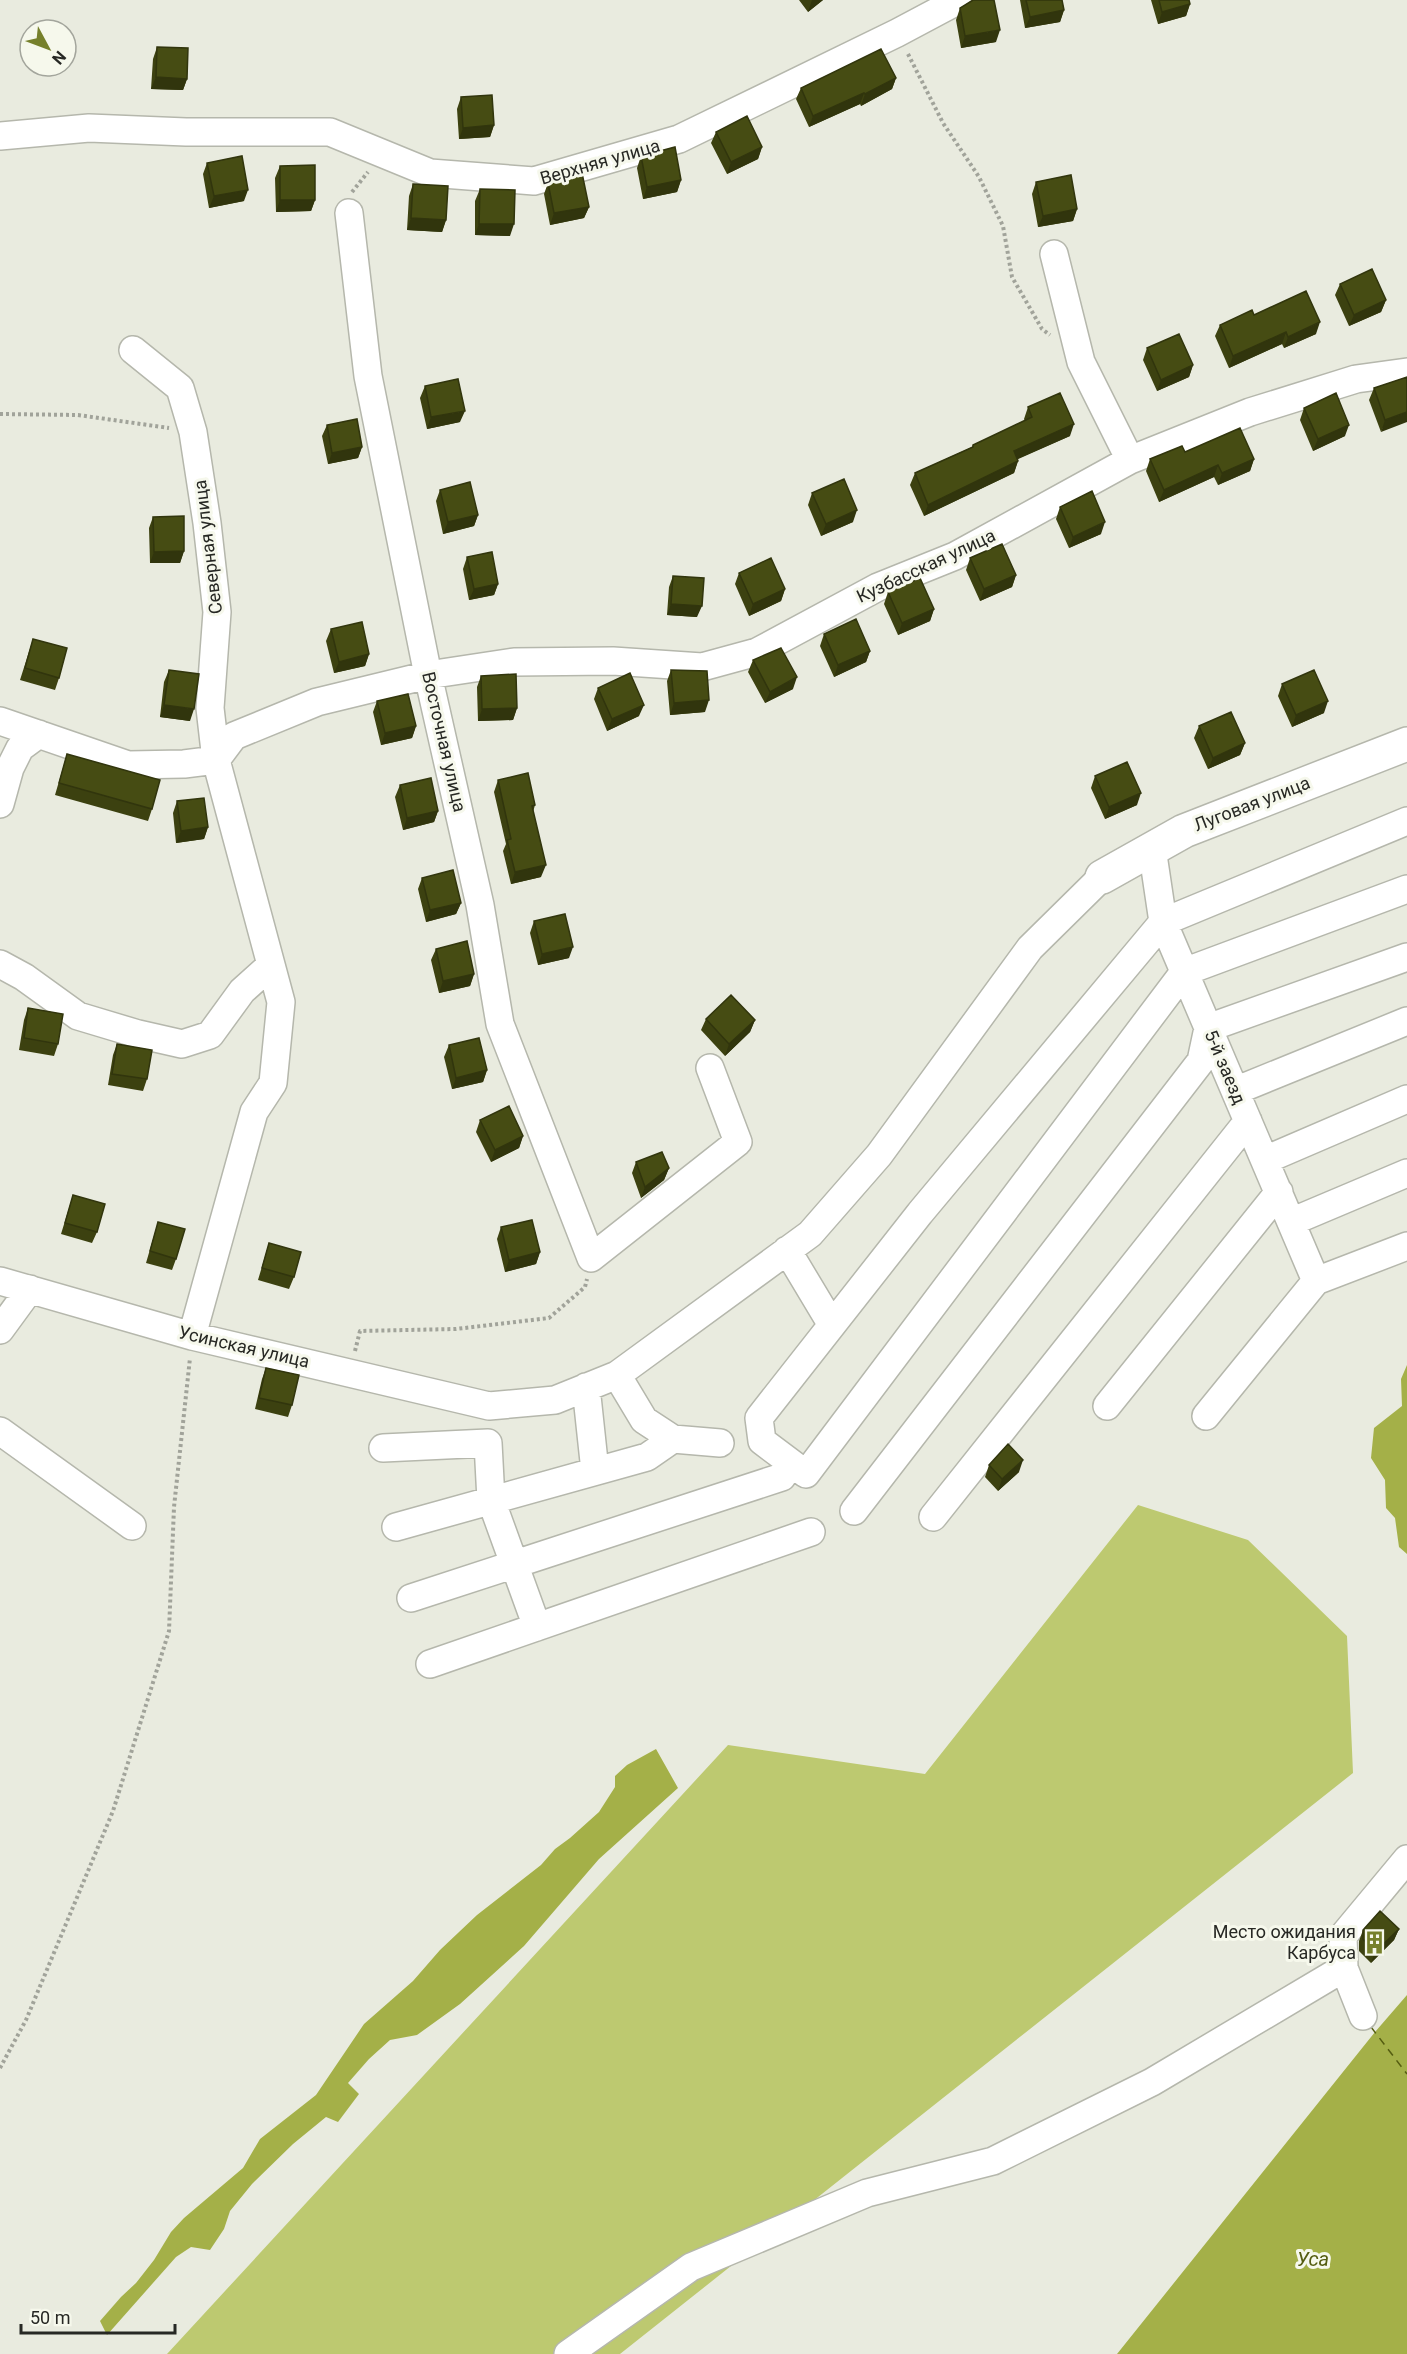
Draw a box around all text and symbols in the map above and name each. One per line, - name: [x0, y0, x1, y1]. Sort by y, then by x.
- north arrow: [18, 18, 78, 78]
- text: N: [48, 47, 70, 68]
- street label: Верхняя улица: [538, 134, 662, 189]
- street label: Северная улица: [189, 479, 226, 615]
- street label: Кузбасская улица: [853, 524, 999, 607]
- street label: Восточная улица: [418, 670, 471, 814]
- street label: Луговая улица: [1191, 772, 1313, 835]
- street label: 5-й заезд: [1200, 1027, 1250, 1107]
- street label: Усинская улица: [177, 1321, 312, 1372]
- place label: Место ожидания Карбуса: [1213, 1921, 1356, 1963]
- building icon: Место ожидания Карбуса: [1361, 1929, 1387, 1955]
- water label: Уса: [1297, 2247, 1329, 2271]
- scale bar: [21, 2297, 176, 2335]
- text: 50 m: [30, 2307, 70, 2328]

